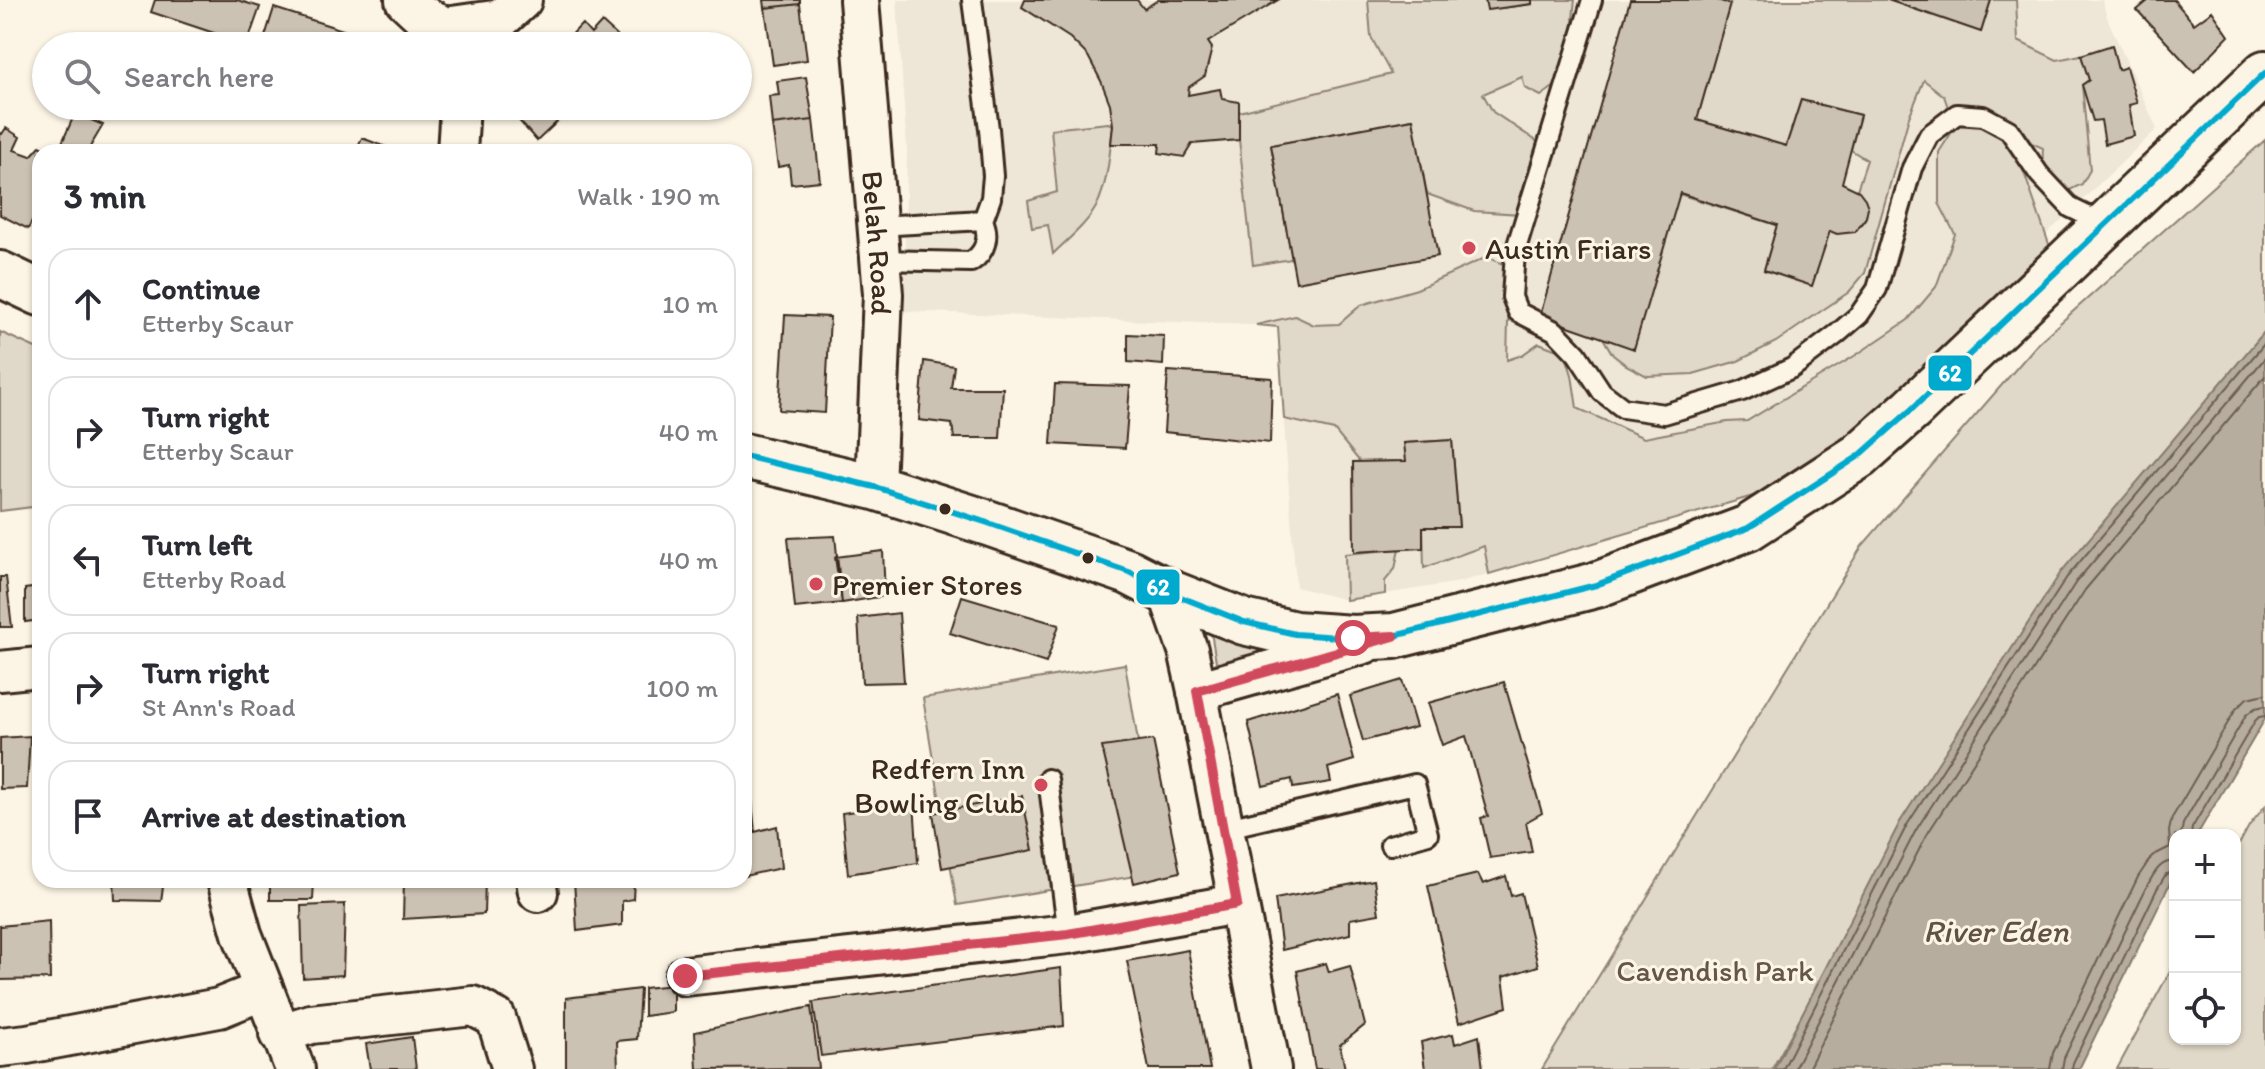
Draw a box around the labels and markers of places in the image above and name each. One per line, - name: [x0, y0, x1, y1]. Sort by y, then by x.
- place label: Austin Friars: [1485, 230, 1652, 267]
- marker: Austin Friars: [1460, 239, 1478, 257]
- unlabelled marker: [937, 501, 953, 517]
- unlabelled marker: [1080, 550, 1096, 566]
- place label: Premier Stores: [832, 566, 1023, 603]
- marker: Premier Stores: [807, 575, 825, 593]
- place label: Redfern Inn Bowling Club: [854, 750, 1025, 821]
- marker: Redfern Inn Bowling Club: [1032, 776, 1050, 794]

